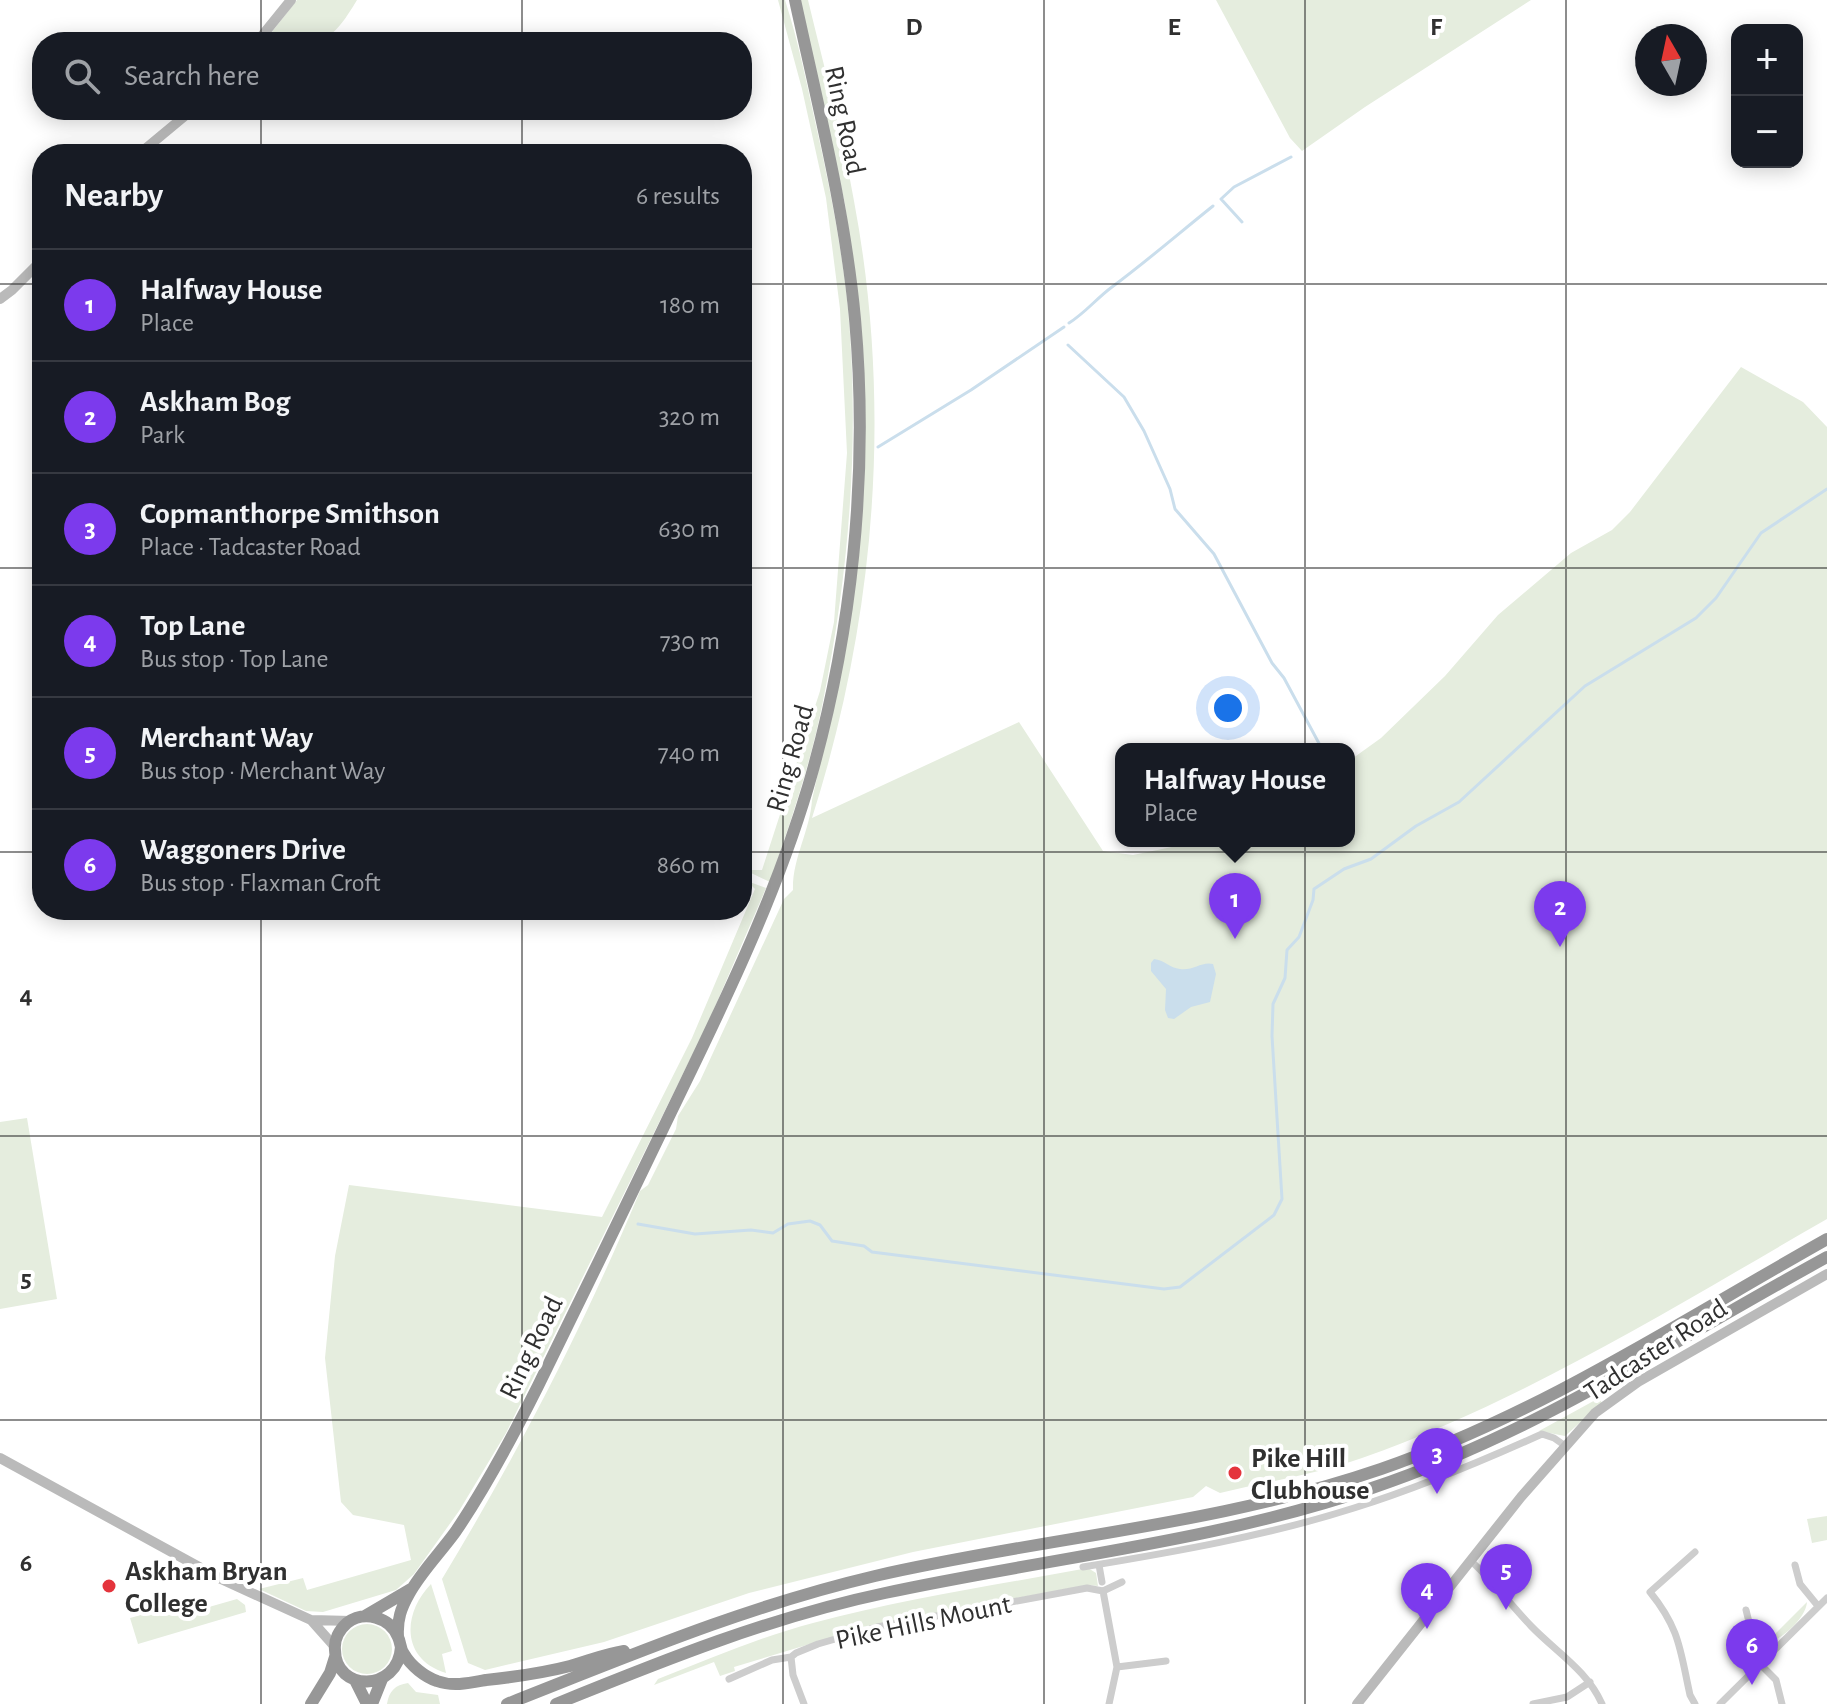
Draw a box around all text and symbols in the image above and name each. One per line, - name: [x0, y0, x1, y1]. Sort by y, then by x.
- text: D: [905, 14, 923, 40]
- text: E: [1167, 14, 1181, 40]
- text: F: [1430, 14, 1443, 40]
- north arrow: [1635, 24, 1707, 96]
- map controls: [1731, 24, 1803, 168]
- button: +: [1731, 24, 1803, 96]
- search box: [32, 32, 752, 120]
- icon: search: [60, 54, 104, 98]
- text: Search here: [124, 61, 260, 91]
- street label: Ring Road: [819, 63, 869, 177]
- button: −: [1731, 96, 1803, 168]
- text: Nearby: [64, 179, 163, 213]
- text: 6 results: [636, 183, 720, 209]
- text: Halfway House: [140, 275, 322, 305]
- text: 1: [85, 292, 95, 318]
- text: 180 m: [660, 292, 720, 318]
- text: Place: [140, 310, 194, 336]
- text: Askham Bog: [140, 387, 290, 417]
- text: 2: [84, 404, 96, 430]
- text: 320 m: [659, 404, 720, 430]
- text: Park: [140, 422, 185, 448]
- text: Copmanthorpe Smithson: [140, 499, 440, 529]
- text: 3: [84, 516, 96, 542]
- text: 630 m: [658, 516, 720, 542]
- text: Place · Tadcaster Road: [140, 534, 361, 560]
- text: Top Lane: [140, 611, 245, 641]
- text: 4: [83, 628, 97, 654]
- text: 730 m: [660, 628, 720, 654]
- text: Bus stop · Top Lane: [140, 646, 329, 672]
- your location: [1208, 688, 1248, 728]
- street label: Ring Road: [762, 701, 820, 816]
- text: Merchant Way: [140, 723, 313, 753]
- text: 5: [84, 740, 96, 766]
- text: 740 m: [658, 740, 720, 766]
- popup: [1115, 743, 1355, 847]
- text: Bus stop · Merchant Way: [140, 758, 385, 784]
- text: Halfway House: [1144, 765, 1326, 795]
- text: Place: [1144, 800, 1198, 826]
- text: Waggoners Drive: [140, 835, 346, 865]
- text: 6: [84, 852, 96, 878]
- text: 860 m: [657, 852, 720, 878]
- text: Bus stop · Flaxman Croft: [140, 870, 380, 896]
- pin: 1: [1209, 873, 1261, 939]
- pin: 2: [1534, 881, 1586, 947]
- text: 4: [19, 982, 33, 1008]
- text: 5: [20, 1266, 32, 1292]
- street label: Ring Road: [495, 1292, 569, 1404]
- street label: Tadcaster Road: [1580, 1294, 1732, 1407]
- pin: 3: [1411, 1428, 1463, 1494]
- place label: Pike Hill Clubhouse: [1251, 1445, 1370, 1505]
- marker: Pike Hill Clubhouse: [1226, 1464, 1244, 1482]
- pin: 5: [1480, 1544, 1532, 1610]
- text: 6: [20, 1550, 32, 1576]
- place label: Askham Bryan College: [125, 1558, 288, 1618]
- pin: 4: [1401, 1563, 1453, 1629]
- marker: Askham Bryan College: [100, 1577, 118, 1595]
- street label: Pike Hills Mount: [833, 1591, 1014, 1655]
- pin: 6: [1726, 1619, 1778, 1685]

